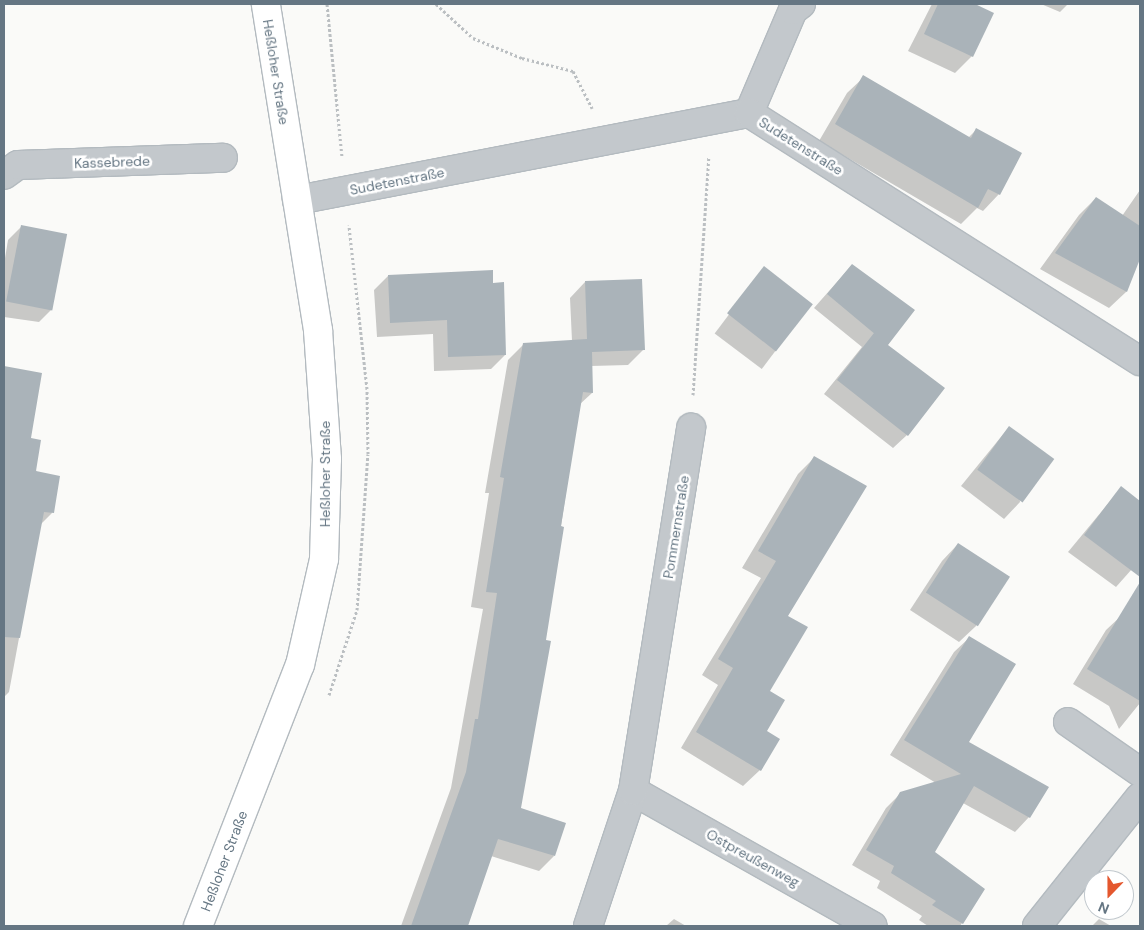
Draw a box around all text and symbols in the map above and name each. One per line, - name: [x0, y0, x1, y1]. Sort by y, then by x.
- street label: Heßloher Straße: [259, 18, 293, 126]
- street label: Sudetenstraße: [756, 113, 846, 179]
- street label: Kassebrede: [74, 152, 150, 172]
- street label: Sudetenstraße: [348, 164, 446, 198]
- street label: Heßloher Straße: [317, 421, 333, 527]
- street label: Pommernstraße: [660, 474, 692, 580]
- street label: Heßloher Straße: [197, 808, 251, 914]
- street label: Ostpreußenweg: [703, 825, 803, 891]
- north arrow: [1084, 870, 1134, 920]
- text: N: [1096, 898, 1112, 918]

